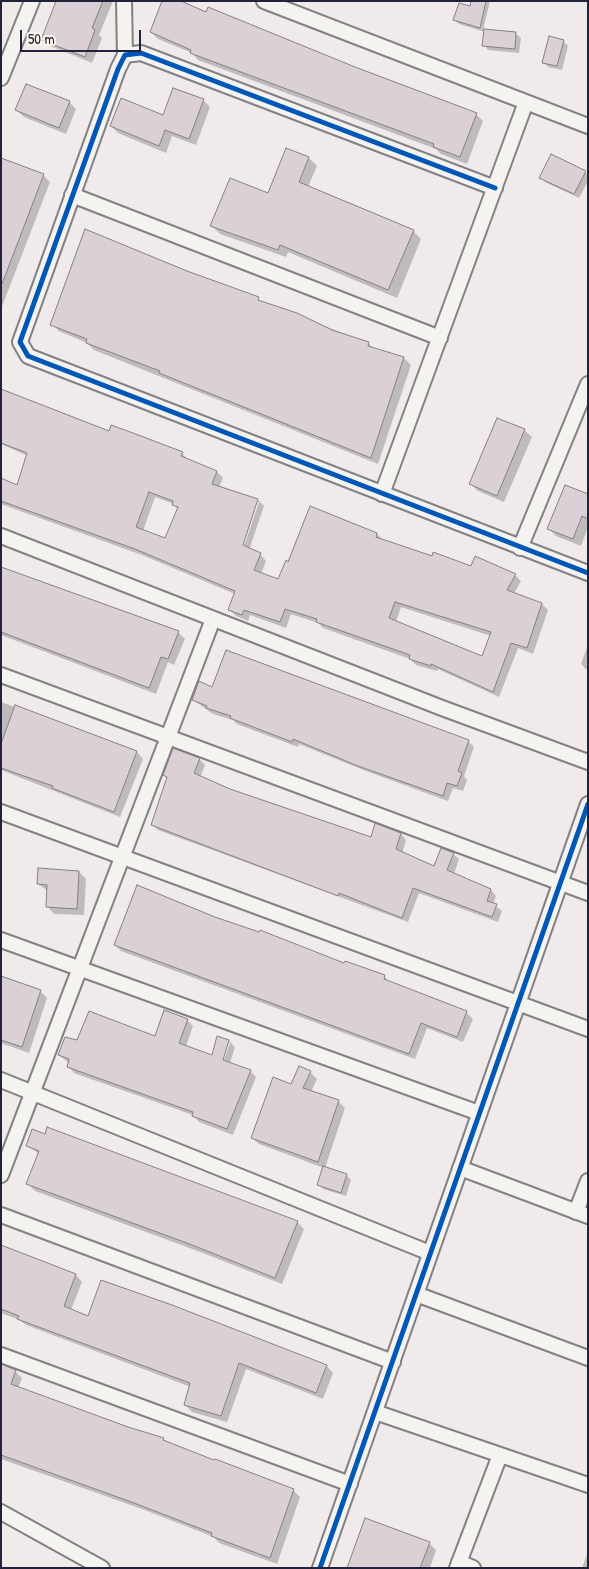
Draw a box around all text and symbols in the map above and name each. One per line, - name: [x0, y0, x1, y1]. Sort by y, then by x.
- scale bar: [22, 20, 144, 52]
- text: 50 m: [28, 28, 55, 49]

